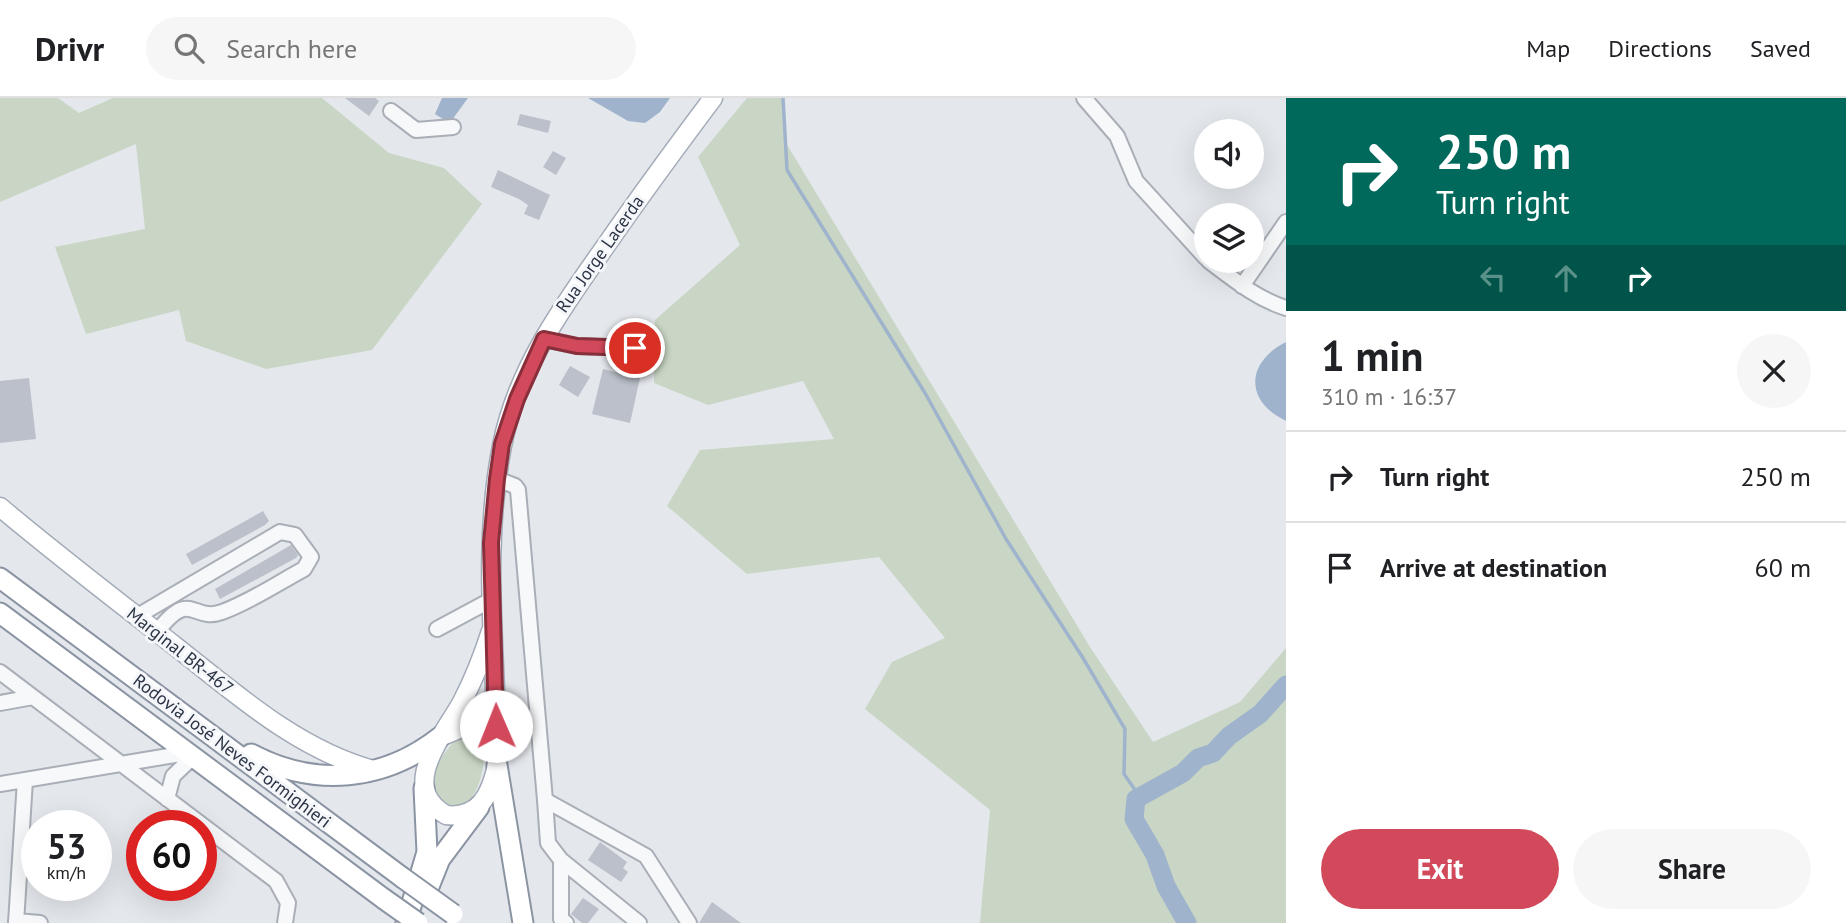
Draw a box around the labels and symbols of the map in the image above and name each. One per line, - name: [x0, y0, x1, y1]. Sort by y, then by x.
- street label: Rua Jorge Lacerda: [551, 191, 649, 317]
- pin: [605, 318, 665, 378]
- street label: Marginal BR-467: [122, 602, 238, 699]
- street label: Rodovia José Neves Formighieri: [129, 669, 336, 833]
- position arrow: [459, 689, 533, 763]
- speed limit sign: 60: [126, 810, 217, 901]

